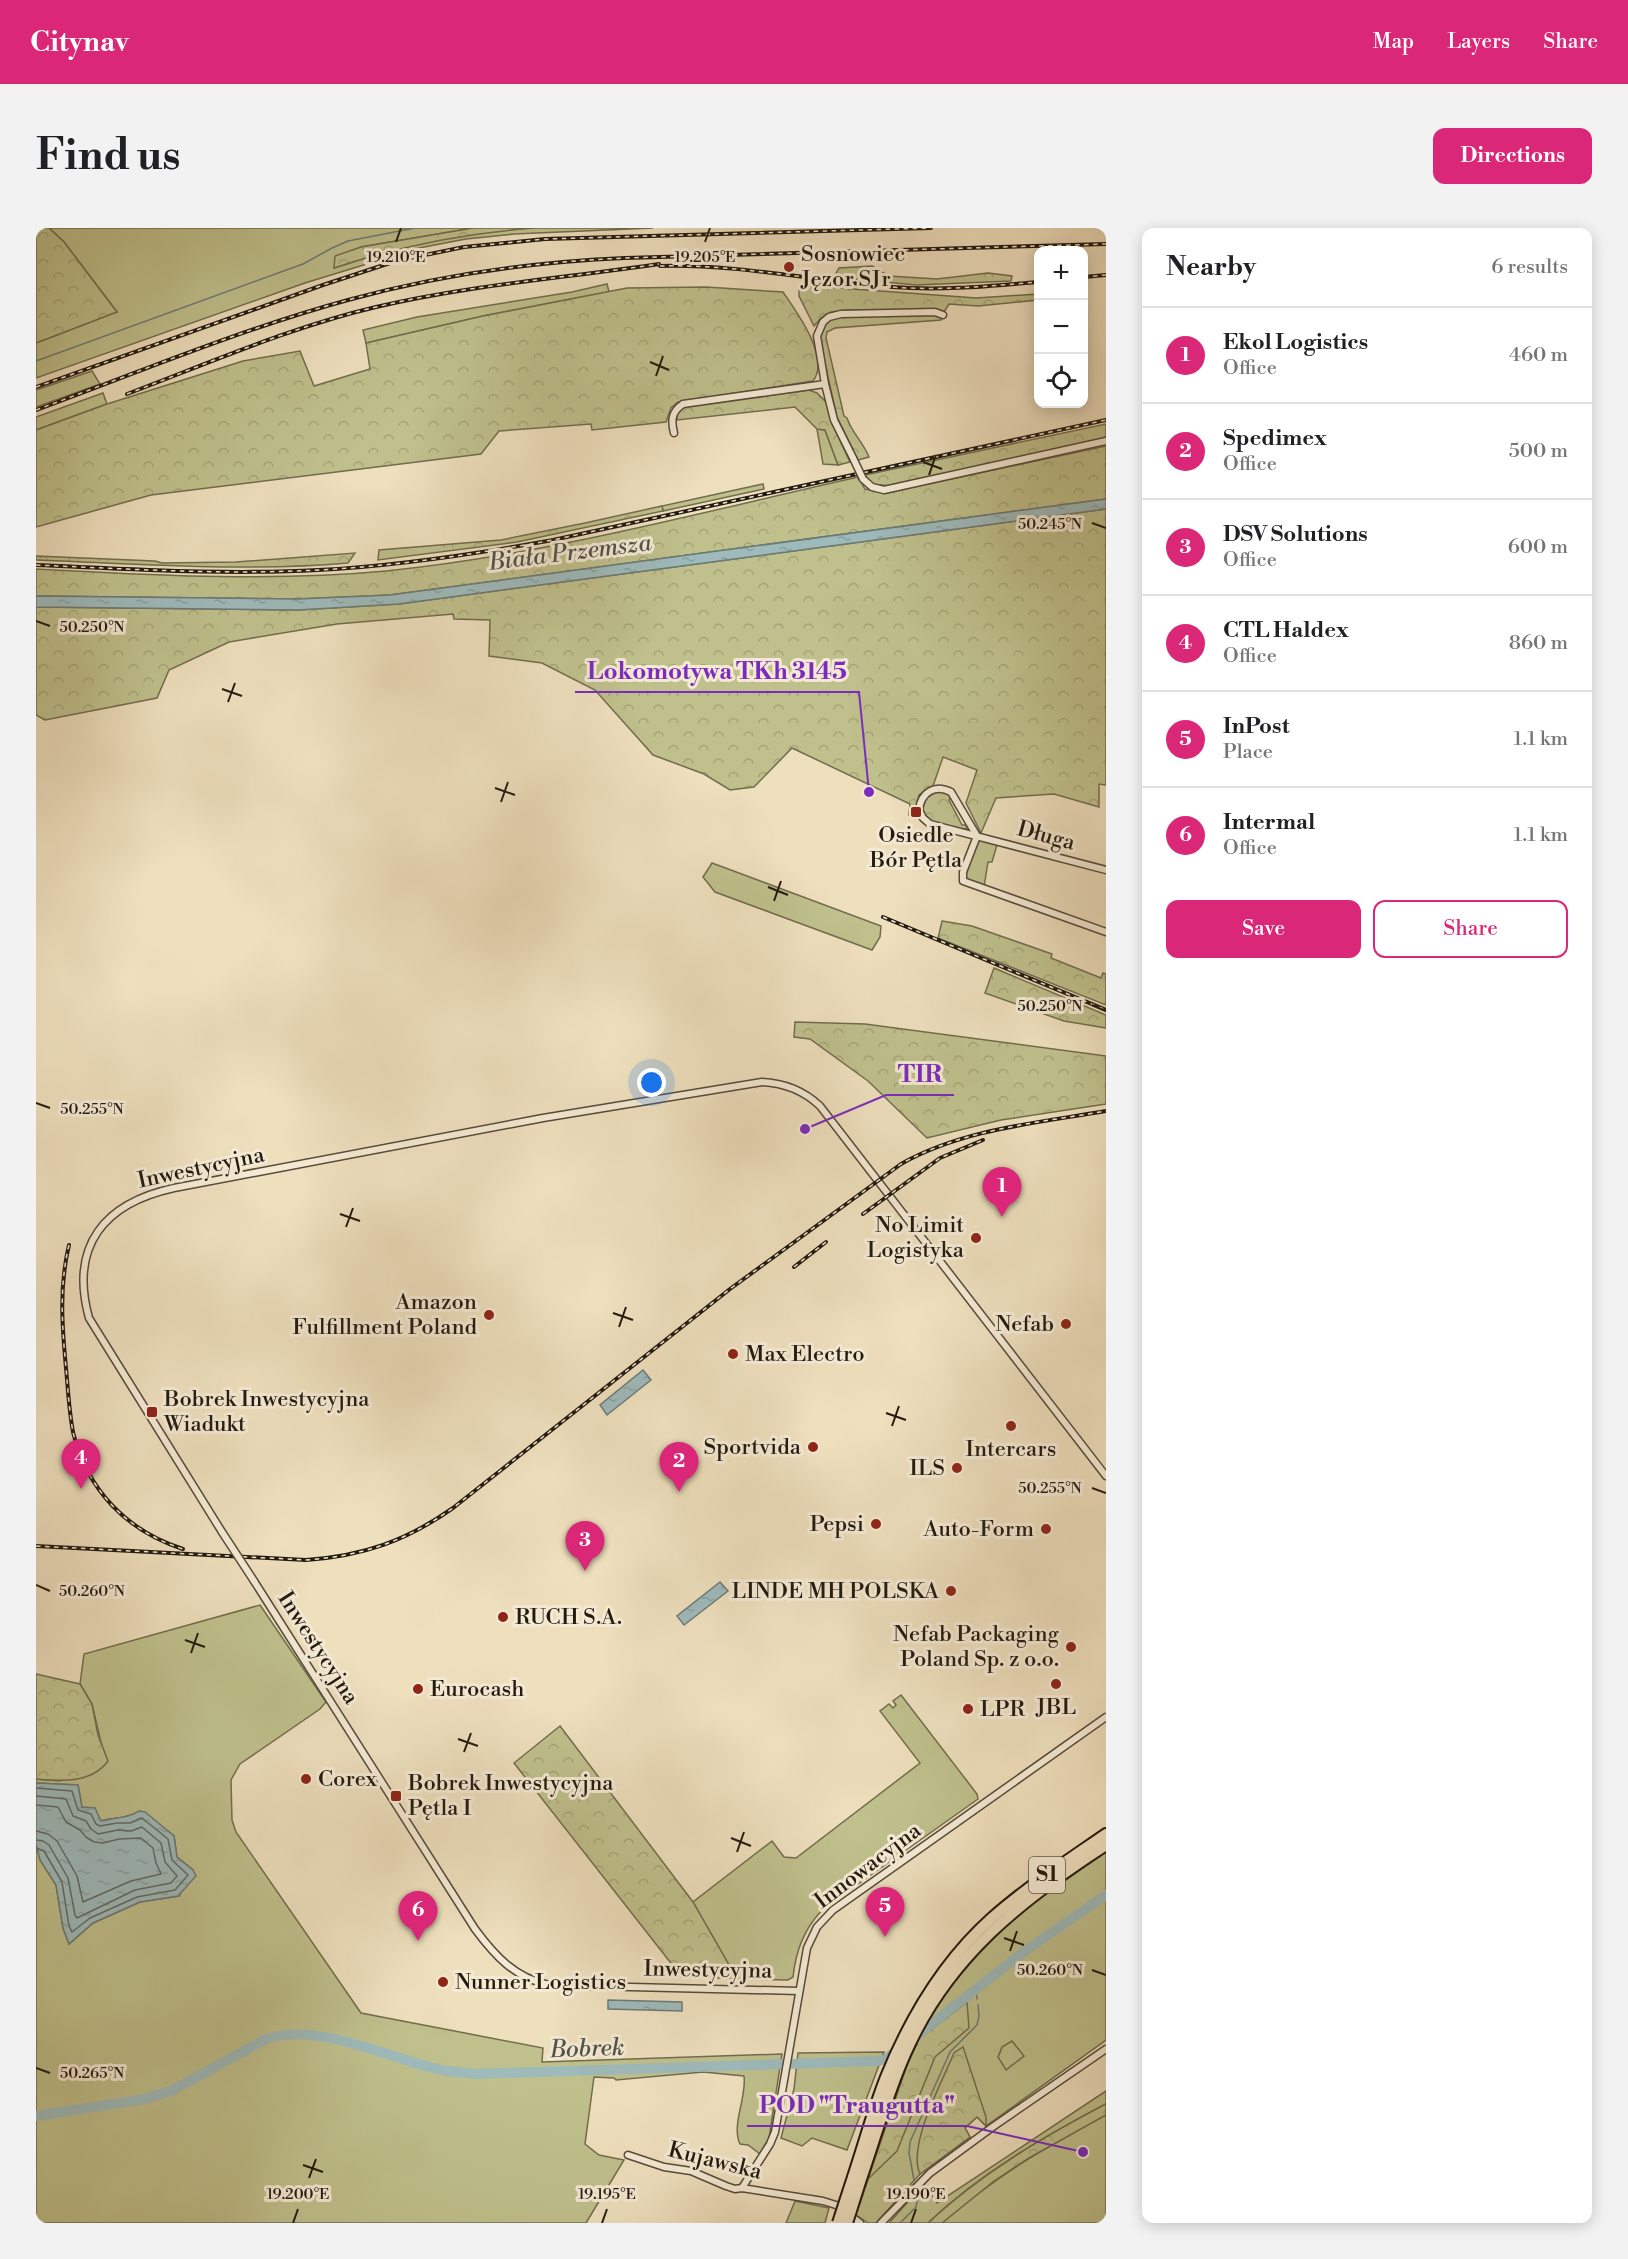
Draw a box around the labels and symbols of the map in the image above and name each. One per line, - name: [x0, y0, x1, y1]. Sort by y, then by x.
- place label: Sosnowiec Jęzor SJr: [800, 241, 905, 293]
- text: 19.210°E: [367, 248, 425, 267]
- text: 19.205°E: [675, 248, 735, 267]
- marker: Sosnowiec Jęzor SJr: [782, 260, 796, 274]
- text: 50.245°N: [1018, 515, 1082, 534]
- water label: Biała Przemsza: [486, 528, 654, 578]
- text: 50.250°N: [60, 618, 124, 637]
- callout: Lokomotywa TKh 3145: [575, 650, 859, 692]
- text: Lokomotywa TKh 3145: [587, 657, 847, 687]
- marker: Osiedle Bór Pętla: [909, 805, 923, 819]
- street label: Długa: [1014, 815, 1079, 857]
- place label: Osiedle Bór Pętla: [869, 822, 963, 874]
- text: 50.250°N: [1018, 997, 1082, 1016]
- callout: TIR: [886, 1053, 954, 1095]
- text: TIR: [898, 1060, 943, 1090]
- your location: [637, 1068, 666, 1097]
- text: 50.255°N: [60, 1100, 124, 1119]
- street label: Inwestycyjna: [135, 1141, 268, 1195]
- pin: 1: [982, 1168, 1022, 1217]
- place label: No Limit Logistyka: [867, 1212, 965, 1264]
- marker: No Limit Logistyka: [969, 1231, 983, 1245]
- place label: Amazon Fulfillment Poland: [292, 1289, 477, 1341]
- marker: Amazon Fulfillment Poland: [482, 1308, 496, 1322]
- place label: Nefab: [995, 1311, 1054, 1338]
- marker: Nefab: [1059, 1317, 1073, 1331]
- place label: Max Electro: [745, 1341, 865, 1368]
- marker: Max Electro: [726, 1347, 740, 1361]
- place label: Bobrek Inwestycyjna Wiadukt: [163, 1386, 370, 1438]
- marker: Bobrek Inwestycyjna Wiadukt: [145, 1405, 159, 1419]
- marker: Intercars: [1004, 1419, 1018, 1433]
- place label: Sportvida: [704, 1434, 802, 1461]
- place label: Intercars: [966, 1436, 1056, 1463]
- pin: 4: [62, 1440, 100, 1489]
- marker: Sportvida: [806, 1440, 820, 1454]
- pin: 2: [660, 1442, 698, 1492]
- place label: ILS: [909, 1455, 945, 1482]
- marker: ILS: [950, 1461, 964, 1475]
- text: 50.255°N: [1018, 1479, 1082, 1498]
- place label: Pepsi: [810, 1511, 864, 1538]
- place label: Auto-Form: [922, 1516, 1034, 1543]
- marker: Pepsi: [869, 1517, 883, 1531]
- pin: 3: [566, 1522, 604, 1571]
- marker: Auto-Form: [1039, 1522, 1053, 1536]
- place label: LINDE MH POLSKA: [732, 1578, 940, 1605]
- text: 50.260°N: [59, 1582, 125, 1601]
- marker: LINDE MH POLSKA: [944, 1584, 958, 1598]
- street label: Inwestycyjna: [272, 1587, 365, 1710]
- place label: RUCH S.A.: [515, 1604, 622, 1631]
- marker: RUCH S.A.: [496, 1610, 510, 1624]
- place label: Nefab Packaging Poland Sp. z o.o.: [893, 1621, 1060, 1673]
- marker: Nefab Packaging Poland Sp. z o.o.: [1064, 1640, 1078, 1654]
- place label: Eurocash: [430, 1676, 524, 1703]
- marker: JBL: [1049, 1677, 1063, 1691]
- marker: Eurocash: [411, 1682, 425, 1696]
- place label: JBL: [1035, 1694, 1076, 1721]
- place label: LPR: [980, 1696, 1026, 1723]
- marker: LPR: [961, 1702, 975, 1716]
- place label: Corex: [318, 1766, 378, 1793]
- place label: Bobrek Inwestycyjna Pętla I: [407, 1770, 614, 1822]
- marker: Corex: [299, 1772, 313, 1786]
- marker: Bobrek Inwestycyjna Pętla I: [389, 1789, 403, 1803]
- street label: Innowacyjna: [809, 1817, 927, 1915]
- road number: S1: [1029, 1857, 1065, 1893]
- pin: 5: [866, 1888, 904, 1937]
- pin: 6: [398, 1892, 437, 1941]
- street label: Inwestycyjna: [643, 1955, 773, 1985]
- text: 50.260°N: [1017, 1961, 1083, 1980]
- place label: Nunner Logistics: [455, 1969, 626, 1996]
- marker: Nunner Logistics: [436, 1975, 450, 1989]
- water label: Bobrek: [548, 2033, 625, 2065]
- text: 50.265°N: [60, 2064, 124, 2083]
- callout: POD "Traugutta": [747, 2084, 967, 2126]
- text: POD "Traugutta": [759, 2091, 955, 2121]
- street label: Kujawska: [665, 2136, 766, 2186]
- text: 19.200°E: [267, 2185, 329, 2204]
- text: 19.195°E: [578, 2185, 636, 2204]
- text: 19.190°E: [886, 2185, 946, 2204]

